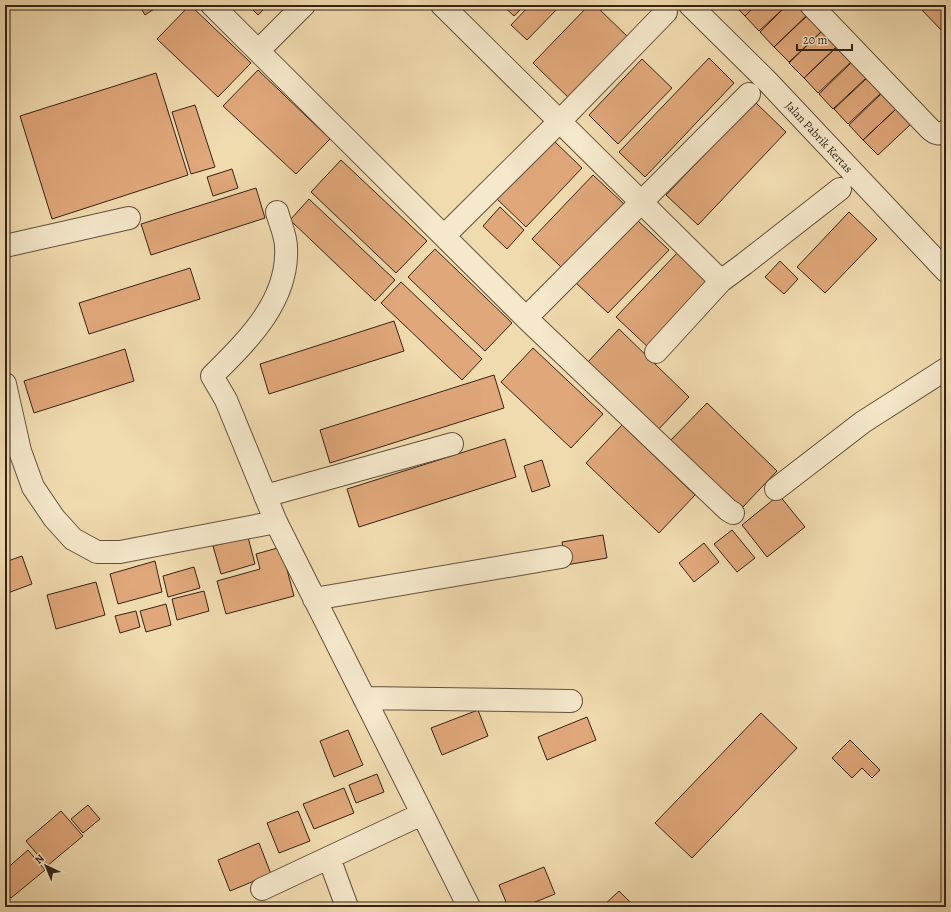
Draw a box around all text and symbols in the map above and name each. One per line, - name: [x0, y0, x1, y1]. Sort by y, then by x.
- scale bar: [797, 26, 852, 52]
- text: 20 m: [803, 32, 827, 48]
- street label: Jalan Pabrik Kertas: [782, 98, 857, 176]
- north arrow: [26, 846, 66, 886]
- text: N: [31, 851, 47, 867]

